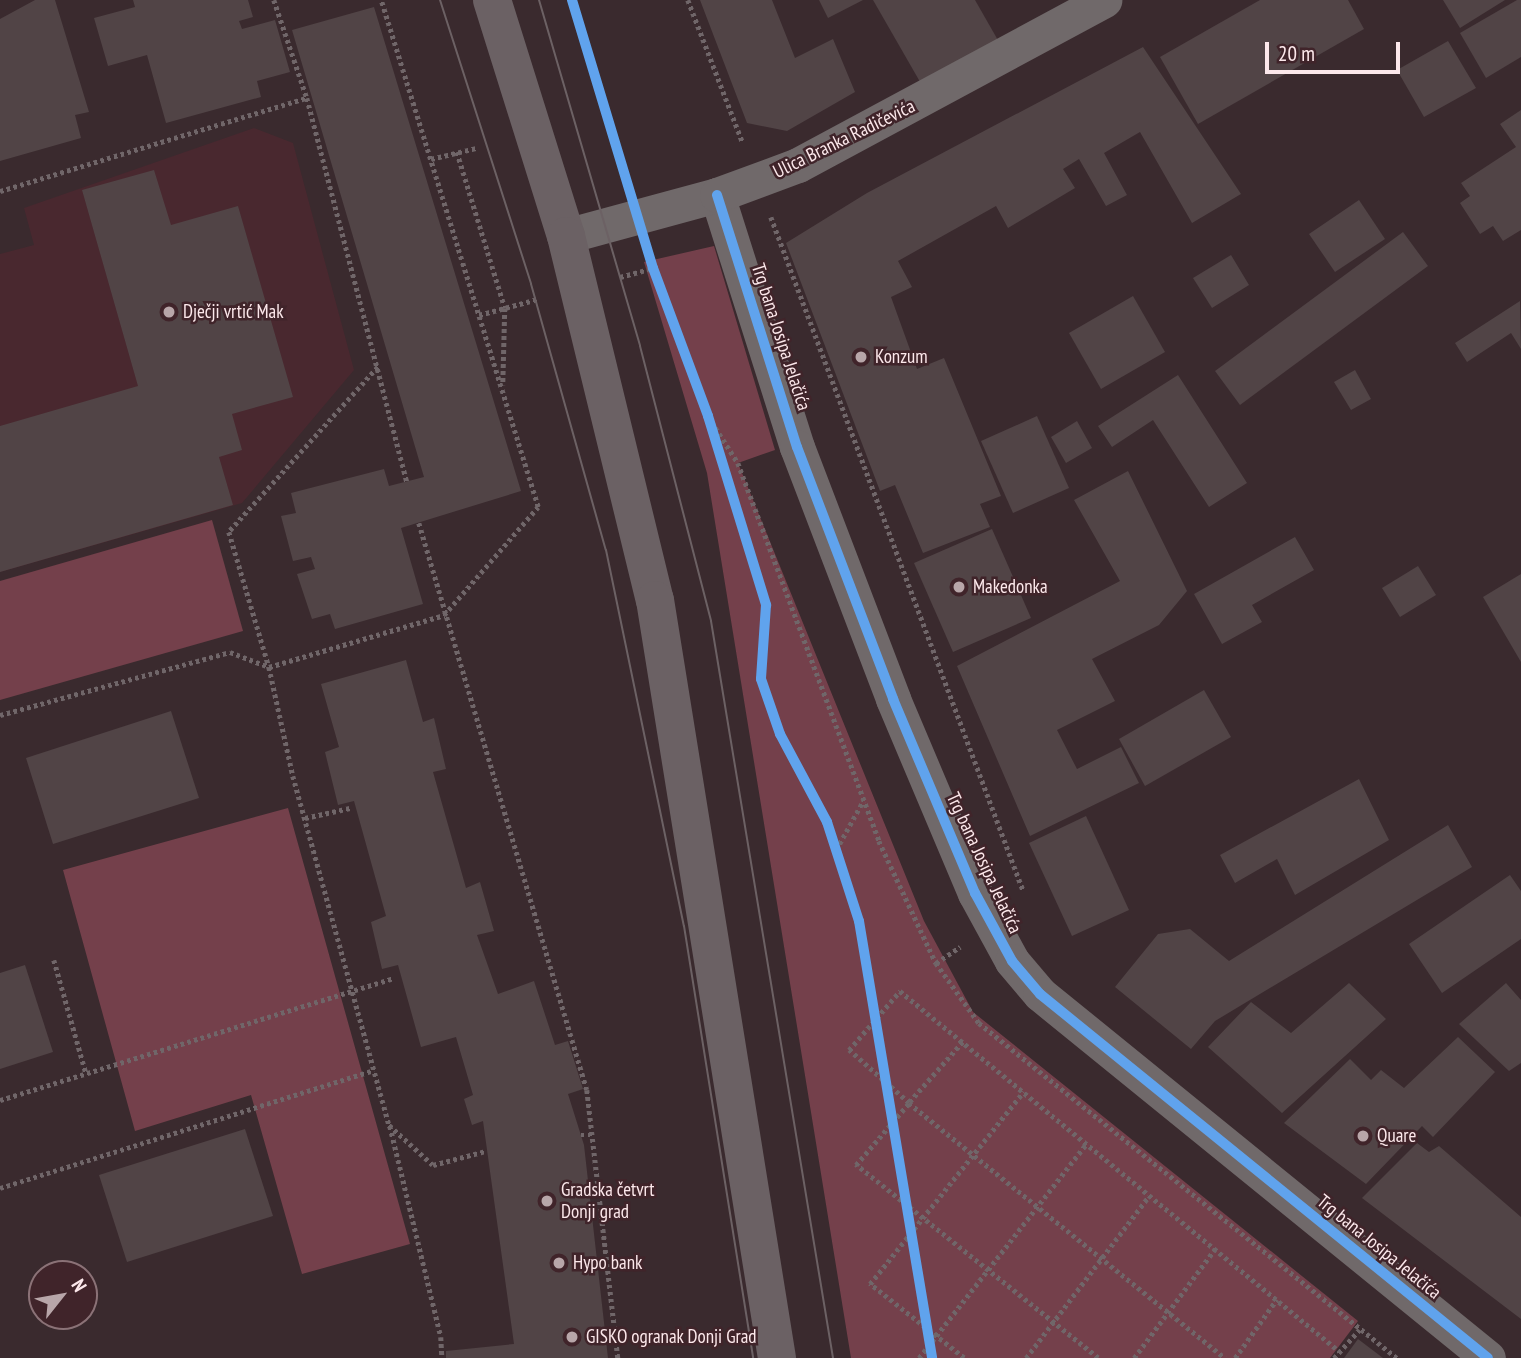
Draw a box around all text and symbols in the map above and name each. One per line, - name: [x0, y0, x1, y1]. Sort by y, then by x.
- scale bar: [1269, 28, 1404, 72]
- text: 20 m: [1278, 40, 1315, 67]
- street label: Ulica Branka Radičevića: [769, 95, 919, 183]
- street label: Trg bana Josipa Jelačića: [747, 261, 815, 413]
- place label: Dječji vrtić Mak: [183, 301, 284, 323]
- marker: Dječji vrtić Mak: [161, 304, 177, 320]
- place label: Konzum: [875, 346, 928, 368]
- marker: Konzum: [853, 349, 869, 365]
- place label: Makedonka: [973, 576, 1047, 598]
- marker: Makedonka: [951, 579, 967, 595]
- street label: Trg bana Josipa Jelačića: [941, 789, 1027, 937]
- place label: Quare: [1377, 1125, 1416, 1147]
- marker: Quare: [1355, 1128, 1371, 1144]
- place label: Gradska četvrt Donji grad: [561, 1179, 654, 1223]
- street label: Trg bana Josipa Jelačića: [1312, 1190, 1446, 1304]
- marker: Gradska četvrt Donji grad: [539, 1193, 555, 1209]
- place label: Hypo bank: [573, 1252, 642, 1274]
- marker: Hypo bank: [551, 1255, 567, 1271]
- north arrow: [28, 1260, 98, 1330]
- text: N: [66, 1275, 92, 1296]
- place label: GISKO ogranak Donji Grad: [586, 1326, 757, 1348]
- marker: GISKO ogranak Donji Grad: [564, 1329, 580, 1345]

